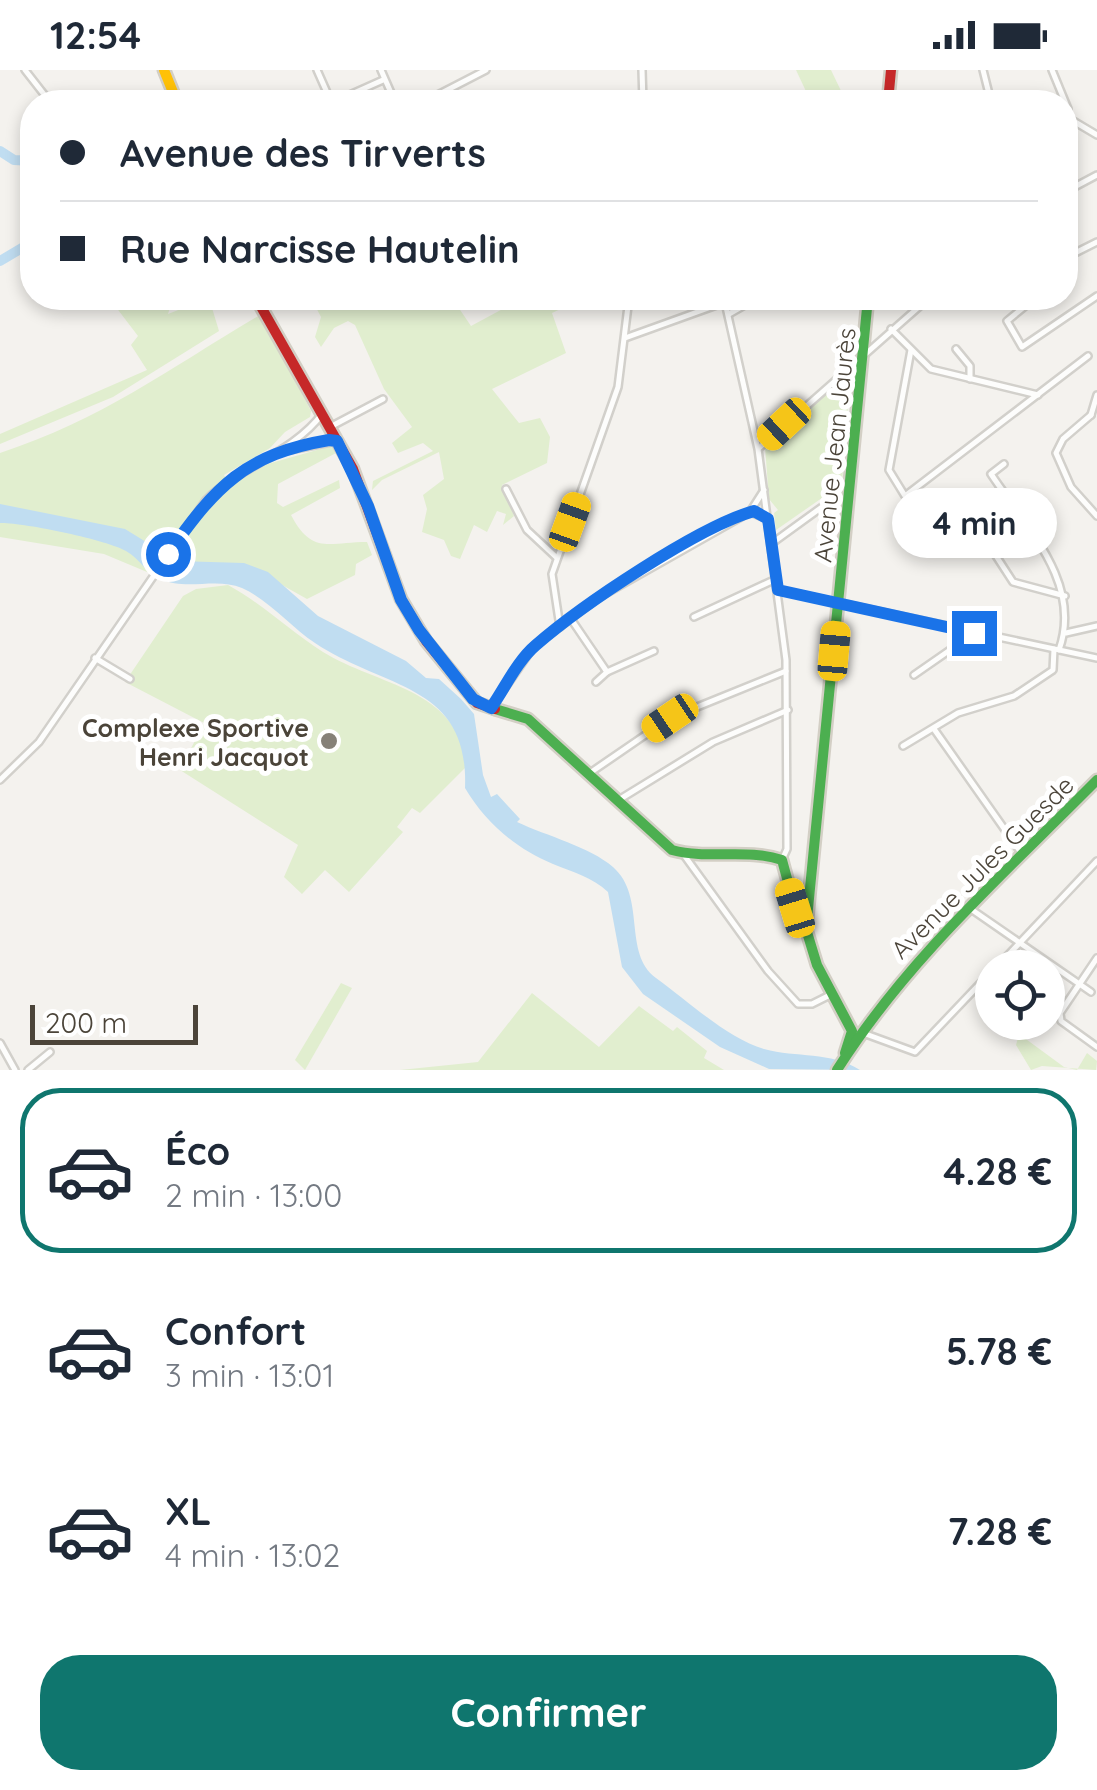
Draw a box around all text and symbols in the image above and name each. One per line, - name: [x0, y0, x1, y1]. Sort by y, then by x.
- text: 12:54: [50, 11, 141, 59]
- text: Avenue des Tirverts: [120, 129, 486, 177]
- text: Rue Narcisse Hautelin: [120, 225, 520, 273]
- street label: Avenue Jean Jaurès: [806, 326, 862, 564]
- car: [752, 393, 816, 455]
- callout: 4 min: [892, 488, 1056, 558]
- car: [546, 489, 594, 555]
- text: 4 min: [933, 503, 1016, 543]
- route start: [146, 532, 191, 577]
- route end: [952, 611, 997, 656]
- car: [816, 620, 852, 682]
- car: [637, 689, 703, 747]
- place label: Complexe Sportive Henri Jacquot: [82, 712, 309, 772]
- marker: Complexe Sportive Henri Jacquot: [318, 730, 340, 752]
- street label: Avenue Jules Guesde: [884, 769, 1080, 965]
- car: [772, 875, 818, 941]
- map controls: [975, 950, 1065, 1040]
- button: locate: [975, 950, 1065, 1040]
- scale bar: [30, 1000, 198, 1044]
- text: 200 m: [45, 1005, 127, 1040]
- icon: car: [45, 1126, 135, 1216]
- text: Éco: [165, 1127, 230, 1175]
- text: 4.28 €: [943, 1147, 1052, 1195]
- text: 2 min · 13:00: [165, 1175, 342, 1215]
- icon: car: [45, 1306, 135, 1396]
- text: Confort: [165, 1307, 306, 1355]
- text: 5.78 €: [946, 1327, 1052, 1375]
- text: 3 min · 13:01: [165, 1355, 334, 1395]
- icon: car: [45, 1486, 135, 1576]
- text: XL: [165, 1487, 211, 1535]
- text: 7.28 €: [947, 1507, 1052, 1555]
- text: 4 min · 13:02: [165, 1535, 340, 1575]
- button: Confirmer: [40, 1655, 1057, 1770]

